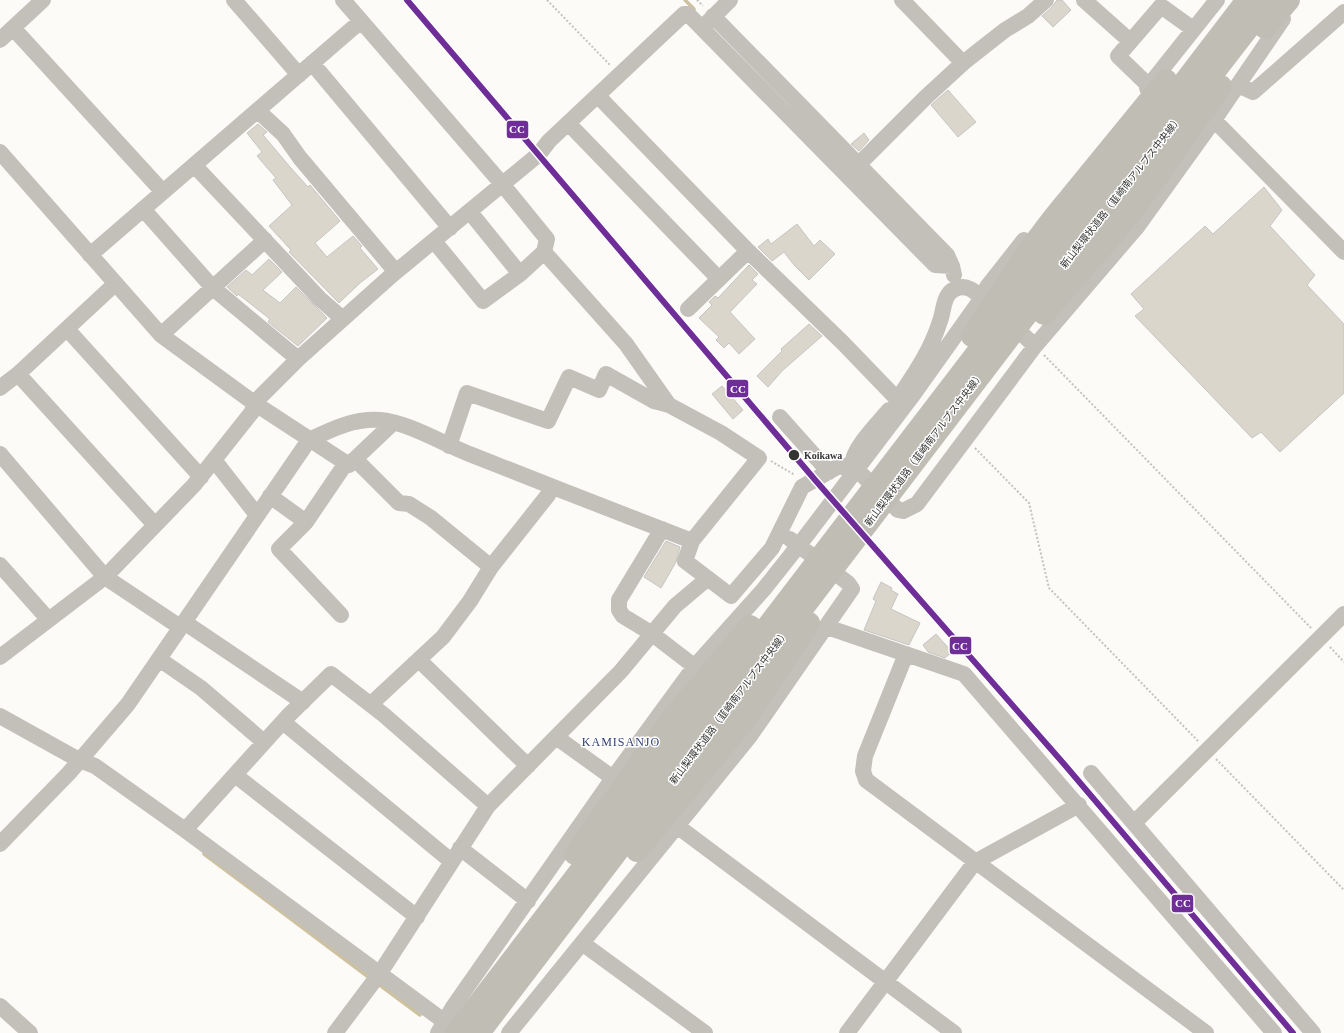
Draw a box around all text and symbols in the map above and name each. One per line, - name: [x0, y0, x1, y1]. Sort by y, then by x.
- street label: 新山梨環状道路（韮崎南アルプス中央線）: [1058, 114, 1184, 270]
- line badge: CC: [506, 120, 529, 139]
- text: CC: [509, 123, 525, 135]
- street label: 新山梨環状道路（韮崎南アルプス中央線）: [862, 370, 986, 528]
- line badge: CC: [726, 379, 749, 398]
- text: CC: [730, 383, 746, 395]
- marker: Koikawa: [787, 448, 801, 462]
- place label: Koikawa: [804, 450, 842, 461]
- street label: 新山梨環状道路（韮崎南アルプス中央線）: [667, 628, 791, 786]
- line badge: CC: [949, 636, 972, 655]
- text: CC: [952, 640, 968, 652]
- district label: KAMISANJO: [582, 735, 660, 749]
- line badge: CC: [1171, 894, 1194, 913]
- text: CC: [1175, 897, 1191, 909]

